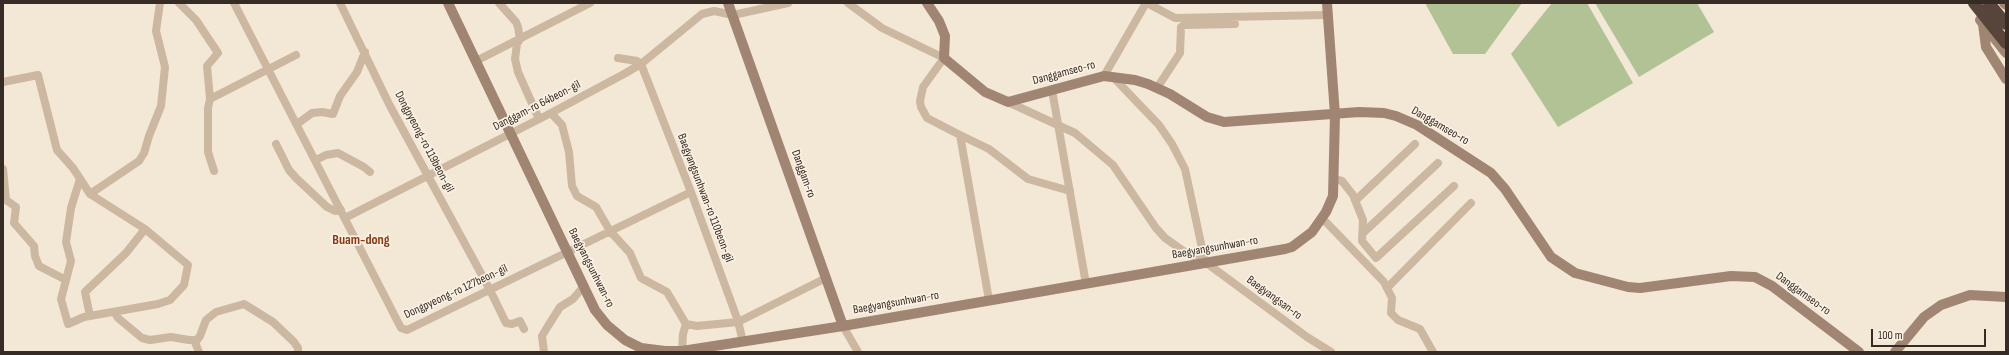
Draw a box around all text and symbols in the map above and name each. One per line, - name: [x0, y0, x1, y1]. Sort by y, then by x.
- street label: Danggamseo-ro: [1031, 58, 1097, 88]
- street label: Danggam-ro 64beon-gil: [491, 78, 583, 134]
- street label: Dongpyeong-ro 119beon-gil: [391, 89, 457, 195]
- street label: Danggamseo-ro: [1409, 104, 1471, 148]
- street label: Baegyangsunhwan-ro 110beon-gil: [674, 132, 736, 264]
- street label: Danggam-ro: [788, 148, 818, 200]
- street label: Baegyangsunhwan-ro: [565, 226, 617, 310]
- district label: Buam-dong: [332, 232, 390, 248]
- street label: Baegyangsunhwan-ro: [1171, 233, 1259, 263]
- street label: Dongpyeong-ro 127beon-gil: [402, 262, 510, 322]
- street label: Danggamseo-ro: [1773, 269, 1833, 319]
- street label: Baegyangsan-ro: [1243, 273, 1305, 323]
- street label: Baegyangsunhwan-ro: [852, 288, 940, 318]
- scale bar: [1873, 321, 1988, 347]
- text: 100 m: [1878, 328, 1903, 343]

